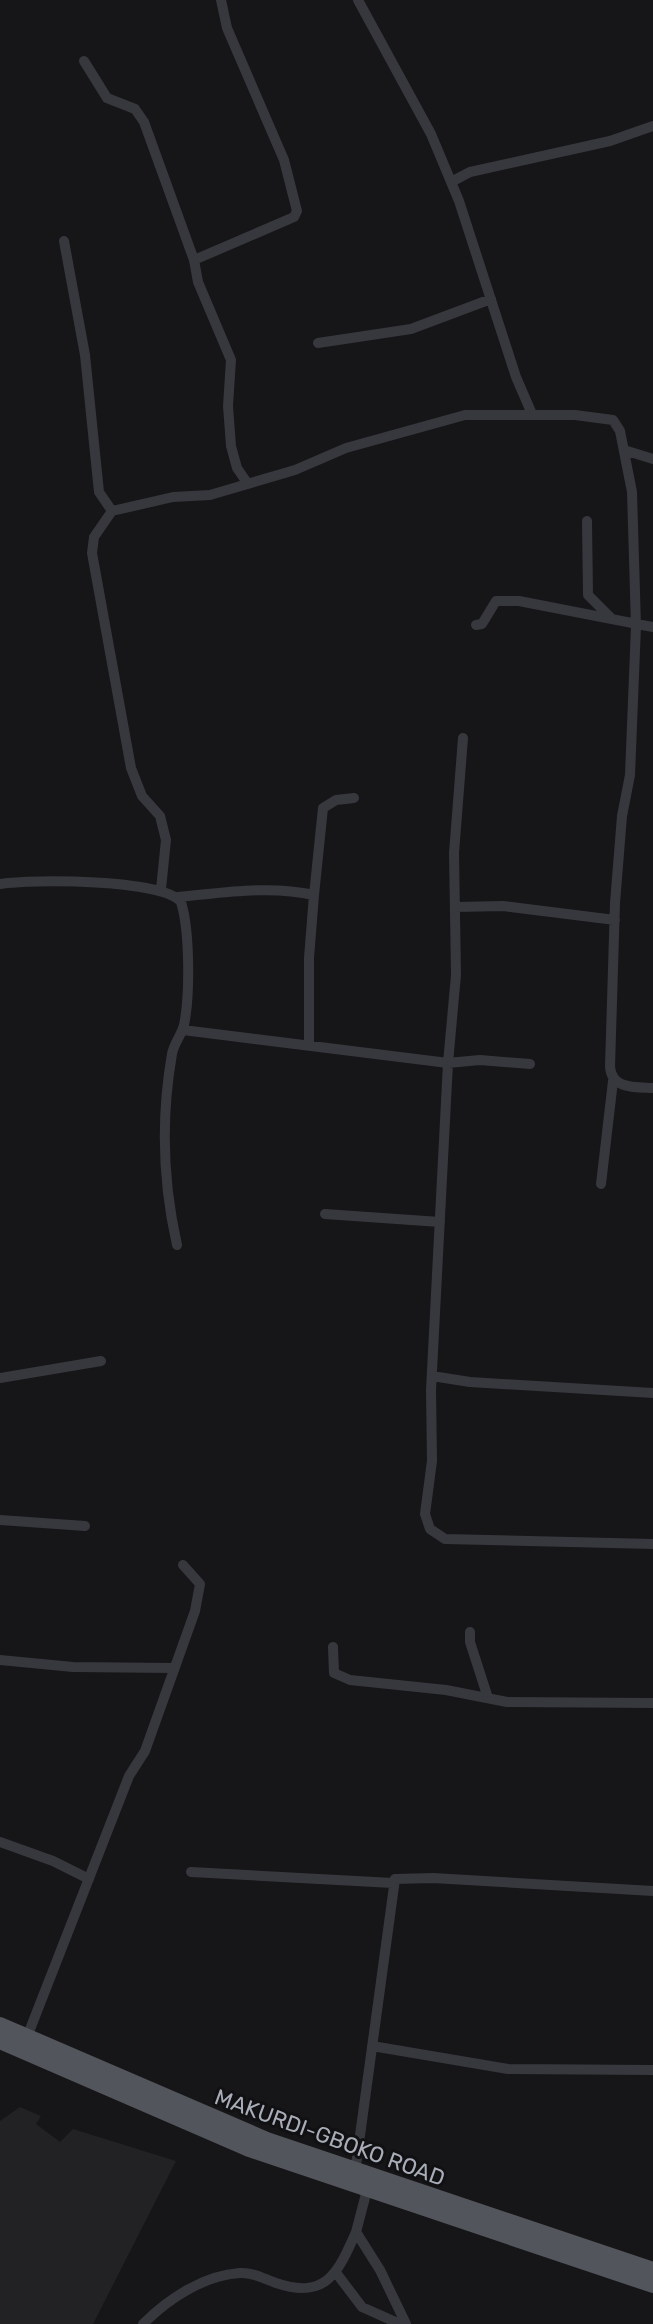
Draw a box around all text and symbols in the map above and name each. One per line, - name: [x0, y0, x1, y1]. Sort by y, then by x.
- street label: MAKURDI-GBOKO ROAD: [211, 2083, 449, 2192]

